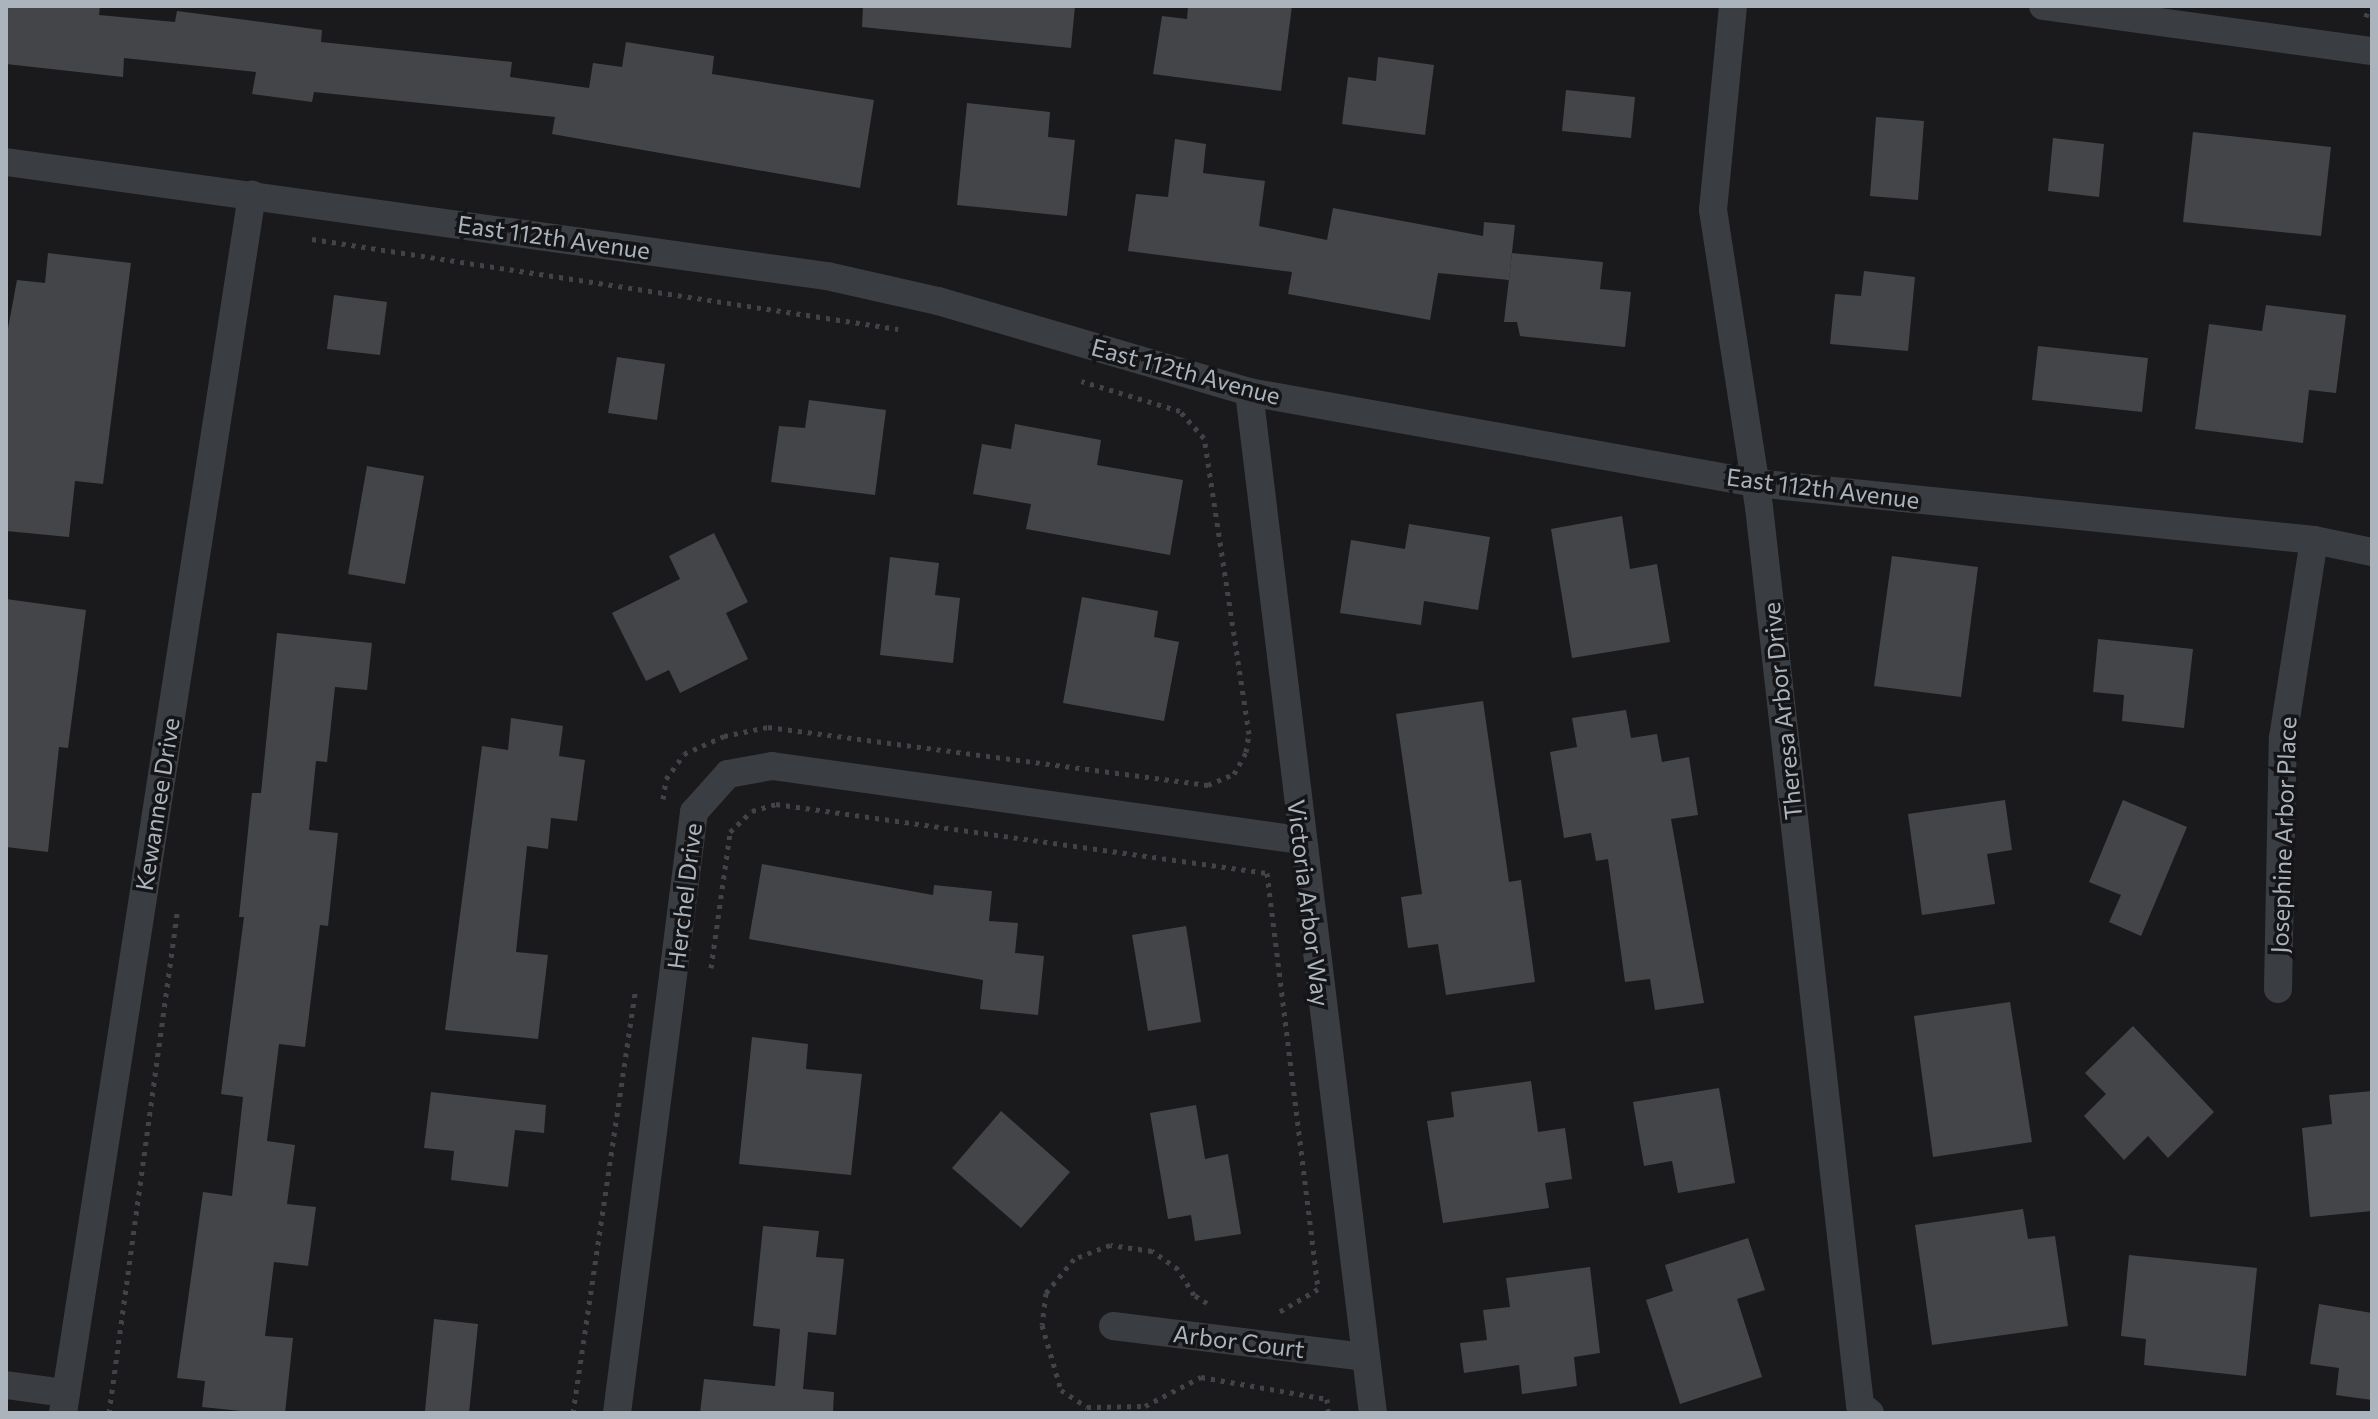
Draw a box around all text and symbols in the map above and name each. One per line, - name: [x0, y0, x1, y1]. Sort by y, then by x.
- street label: East 112th Avenue: [456, 209, 652, 265]
- street label: East 112th Avenue: [1089, 332, 1283, 410]
- street label: East 112th Avenue: [1725, 462, 1921, 514]
- street label: Theresa Arbor Drive: [1756, 601, 1808, 821]
- street label: Kewannee Drive: [129, 716, 185, 892]
- street label: Josephine Arbor Place: [2264, 716, 2302, 954]
- street label: Victoria Arbor Way: [1282, 798, 1336, 1008]
- street label: Herchel Drive: [661, 821, 707, 971]
- street label: Arbor Court: [1171, 1319, 1307, 1363]

